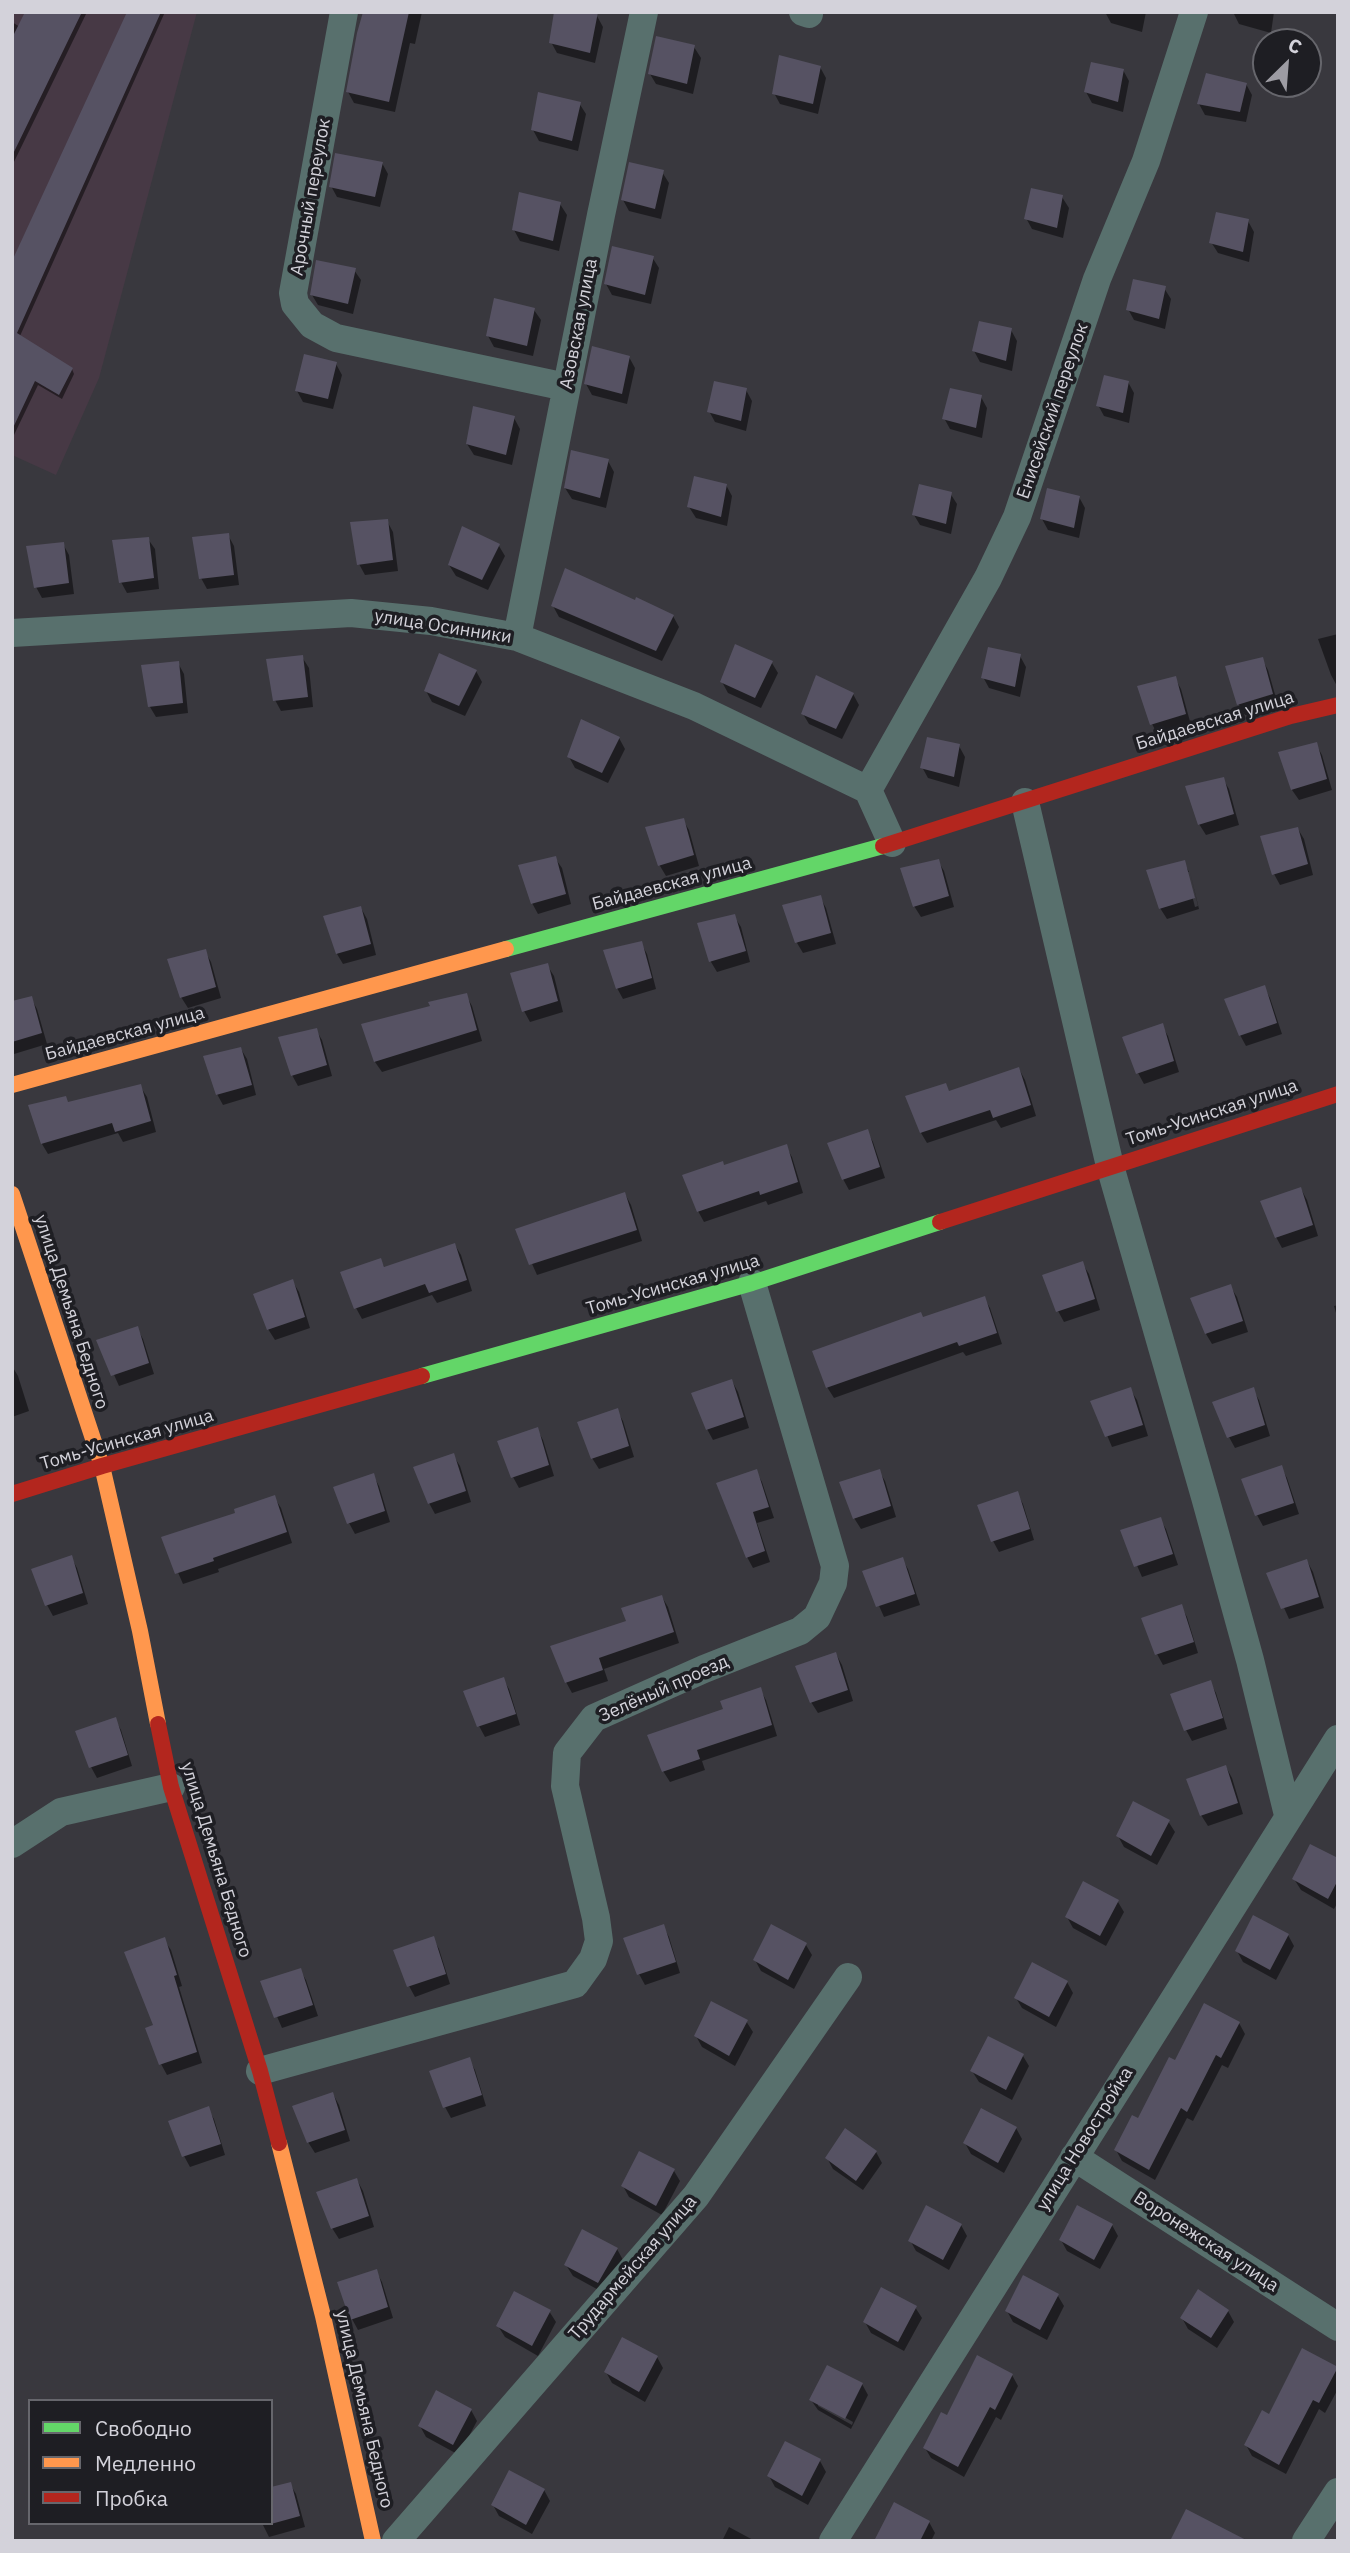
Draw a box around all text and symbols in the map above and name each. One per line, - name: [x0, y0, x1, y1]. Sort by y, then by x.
- north arrow: [1252, 28, 1322, 98]
- text: С: [1284, 32, 1306, 59]
- street label: Арочный переулок: [287, 117, 335, 277]
- street label: Азовская улица: [556, 257, 602, 391]
- street label: Енисейский переулок: [1013, 320, 1093, 502]
- street label: улица Осинники: [373, 605, 513, 649]
- street label: Байдаевская улица: [1133, 687, 1297, 755]
- street label: Байдаевская улица: [590, 852, 754, 916]
- street label: Байдаевская улица: [43, 1002, 207, 1066]
- street label: Томь-Усинская улица: [1124, 1075, 1300, 1151]
- street label: улица Демьяна Бедного: [29, 1212, 113, 1412]
- street label: Томь-Усинская улица: [584, 1250, 762, 1320]
- street label: Томь-Усинская улица: [38, 1405, 216, 1475]
- street label: Зелёный проезд: [596, 1651, 732, 1727]
- street label: улица Демьяна Бедного: [176, 1760, 256, 1960]
- street label: улица Новостройка: [1032, 2063, 1138, 2215]
- street label: Воронежская улица: [1130, 2187, 1282, 2297]
- street label: Трудармейская улица: [564, 2191, 702, 2345]
- street label: улица Демьяна Бедного: [331, 2308, 397, 2510]
- legend: [28, 2399, 273, 2525]
- text: Свободно: [95, 2414, 192, 2442]
- text: Медленно: [95, 2449, 196, 2477]
- text: Пробка: [95, 2484, 168, 2512]

